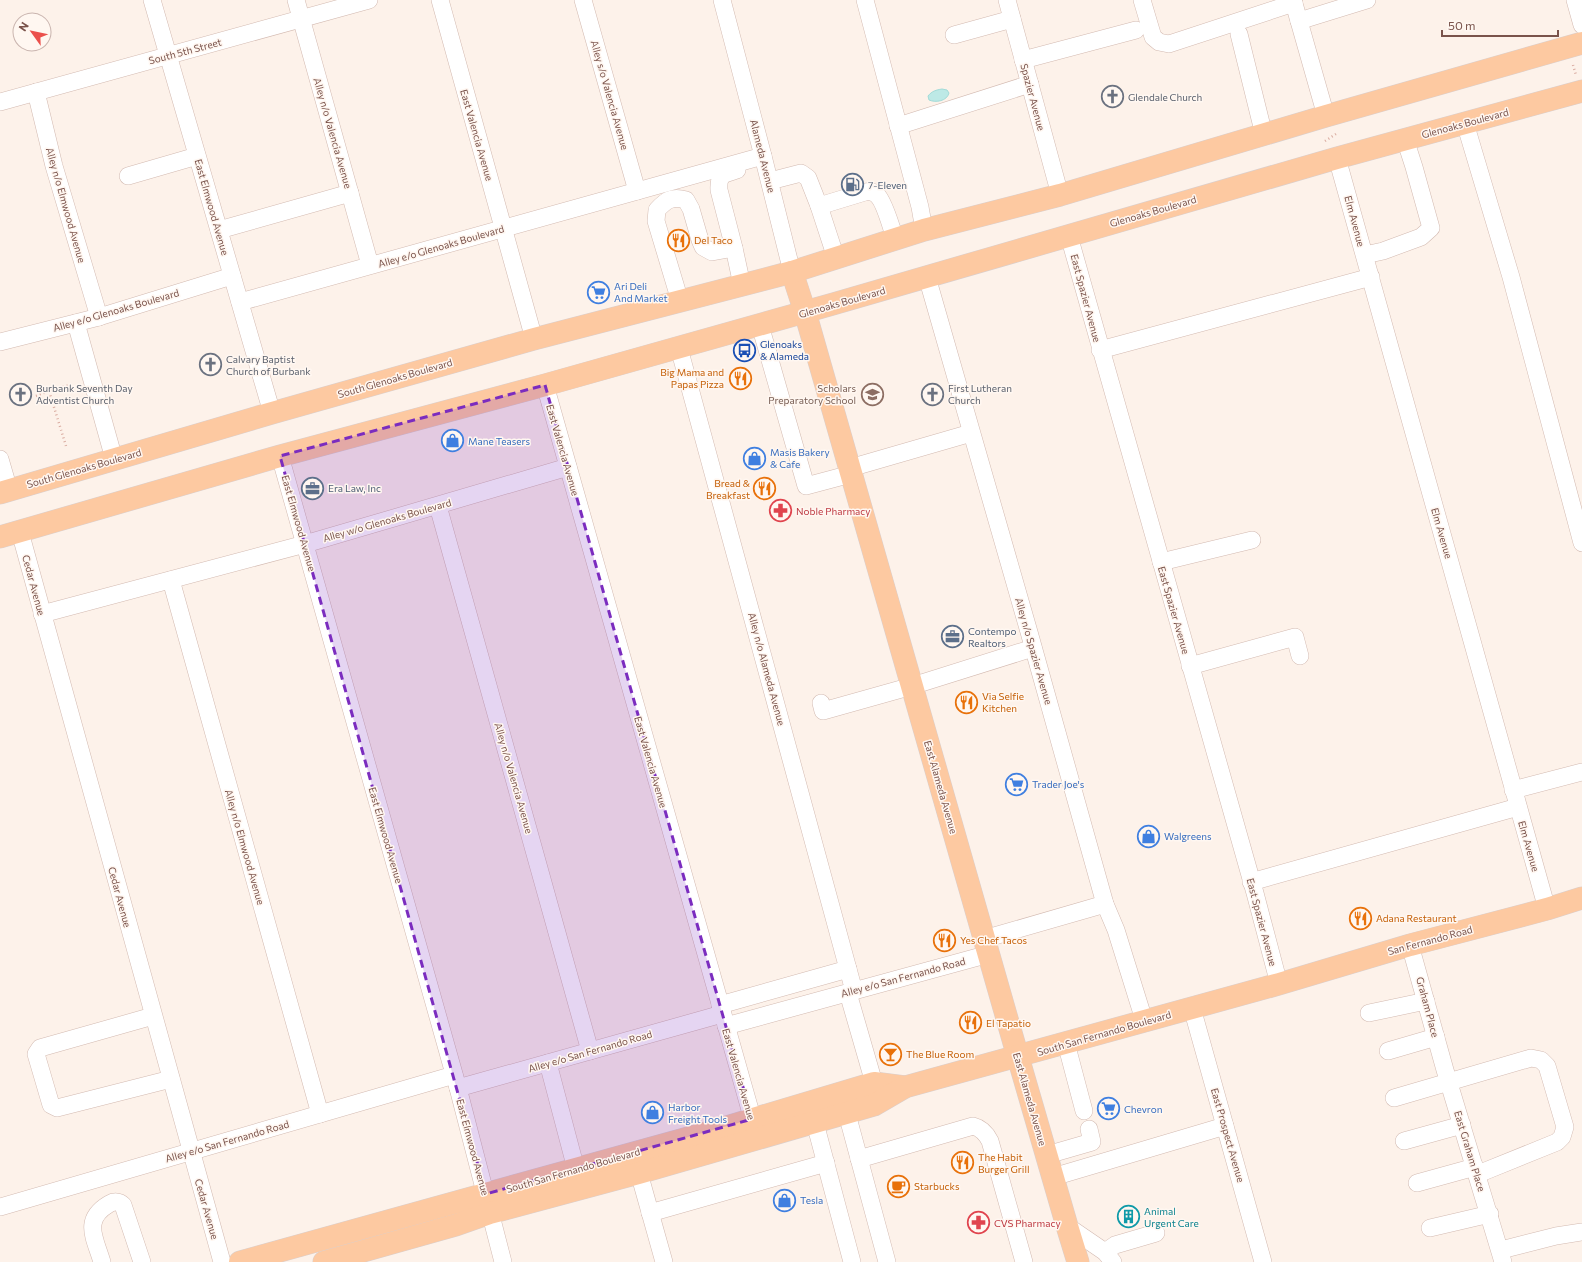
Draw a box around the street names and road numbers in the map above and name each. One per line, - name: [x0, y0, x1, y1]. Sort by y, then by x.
- street label: South 5th Street: [147, 36, 223, 66]
- street label: Alley s/o Valencia Avenue: [589, 39, 631, 151]
- street label: Spazier Avenue: [1018, 62, 1048, 132]
- street label: Alley n/o Valencia Avenue: [311, 76, 355, 190]
- street label: East Valencia Avenue: [458, 88, 496, 182]
- street label: Glenoaks Boulevard: [1420, 106, 1510, 140]
- street label: Alameda Avenue: [748, 118, 778, 194]
- street label: Alley n/o Elmwood Avenue: [44, 146, 88, 264]
- street label: East Elmwood Avenue: [193, 157, 231, 257]
- street label: Glenoaks Boulevard: [1108, 193, 1198, 229]
- street label: Elm Avenue: [1342, 194, 1368, 248]
- street label: Alley e/o Glenoaks Boulevard: [377, 222, 506, 270]
- street label: East Spazier Avenue: [1068, 253, 1104, 343]
- street label: Glenoaks Boulevard: [797, 284, 887, 320]
- street label: Alley e/o Glenoaks Boulevard: [52, 286, 181, 334]
- street label: South Glenoaks Boulevard: [336, 356, 454, 400]
- street label: East Valencia Avenue: [544, 403, 582, 497]
- street label: South Glenoaks Boulevard: [25, 446, 143, 490]
- street label: East Elmwood Avenue: [280, 473, 318, 573]
- street label: Alley w/o Glenoaks Boulevard: [321, 496, 453, 544]
- street label: Elm Avenue: [1429, 506, 1455, 560]
- street label: Cedar Avenue: [20, 553, 48, 617]
- street label: East Spazier Avenue: [1156, 565, 1192, 655]
- street label: Alley n/o Spazier Avenue: [1013, 596, 1055, 706]
- street label: Alley n/o Alameda Avenue: [746, 611, 788, 727]
- street label: East Valencia Avenue: [632, 715, 670, 809]
- street label: Alley n/o Valencia Avenue: [492, 721, 536, 835]
- street label: East Alameda Avenue: [922, 739, 960, 835]
- street label: East Elmwood Avenue: [367, 785, 405, 885]
- street label: Alley n/o Elmwood Avenue: [223, 788, 267, 906]
- street label: Elm Avenue: [1516, 819, 1542, 873]
- street label: Cedar Avenue: [106, 865, 134, 929]
- street label: East Spazier Avenue: [1244, 877, 1280, 967]
- street label: San Fernando Road: [1386, 923, 1474, 957]
- street label: Alley e/o San Fernando Road: [839, 955, 967, 999]
- street label: Graham Place: [1414, 975, 1442, 1039]
- street label: South San Fernando Boulevard: [1036, 1008, 1172, 1058]
- street label: Alley e/o San Fernando Road: [527, 1027, 654, 1074]
- street label: East Valencia Avenue: [720, 1027, 758, 1121]
- street label: East Alameda Avenue: [1011, 1051, 1049, 1147]
- street label: East Prospect Avenue: [1209, 1086, 1247, 1184]
- street label: East Elmwood Avenue: [454, 1097, 492, 1197]
- street label: East Graham Place: [1452, 1109, 1488, 1193]
- street label: Alley e/o San Fernando Road: [164, 1117, 291, 1164]
- street label: South San Fernando Boulevard: [505, 1145, 641, 1195]
- street label: Cedar Avenue: [193, 1177, 221, 1241]

